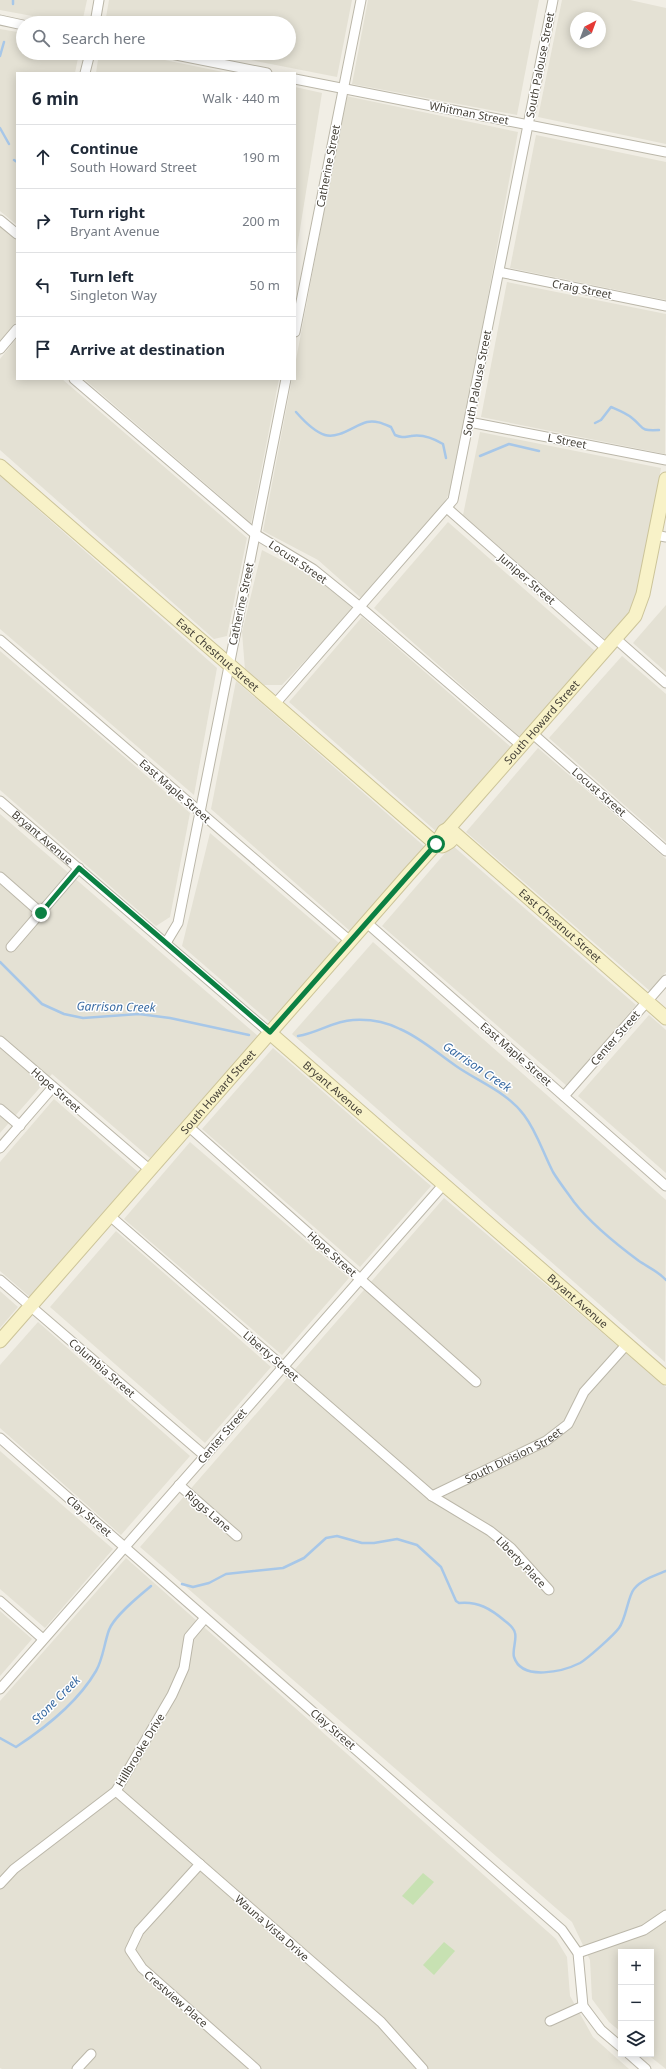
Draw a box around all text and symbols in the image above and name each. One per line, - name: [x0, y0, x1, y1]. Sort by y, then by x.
- street label: South Palouse Street: [522, 11, 557, 119]
- north arrow: [570, 12, 606, 48]
- search box: [16, 16, 296, 60]
- icon: search: [30, 27, 52, 49]
- text: Search here: [62, 28, 145, 48]
- text: 6 min: [32, 87, 79, 110]
- text: Walk · 440 m: [202, 89, 280, 107]
- street label: Whitman Street: [428, 97, 510, 128]
- street label: Catherine Street: [312, 123, 343, 209]
- text: Continue: [70, 138, 138, 158]
- icon: ahead: [32, 146, 54, 168]
- text: 190 m: [242, 148, 280, 166]
- text: South Howard Street: [70, 158, 197, 176]
- text: Turn right: [70, 202, 145, 222]
- icon: right: [32, 210, 54, 232]
- text: 200 m: [242, 212, 280, 230]
- text: Bryant Avenue: [70, 222, 160, 240]
- text: Turn left: [70, 266, 134, 286]
- icon: left: [32, 274, 54, 296]
- street label: Craig Street: [551, 275, 613, 302]
- text: 50 m: [250, 276, 280, 294]
- text: Singleton Way: [70, 286, 157, 304]
- street label: South Palouse Street: [459, 329, 494, 437]
- icon: arrive: [32, 338, 54, 360]
- text: Arrive at destination: [70, 339, 225, 359]
- street label: L Street: [546, 429, 588, 452]
- street label: Locust Street: [266, 537, 330, 587]
- street label: Juniper Street: [495, 549, 559, 607]
- street label: Catherine Street: [224, 561, 257, 647]
- street label: East Chestnut Street: [173, 614, 263, 694]
- street label: South Howard Street: [500, 677, 582, 767]
- street label: East Maple Street: [136, 755, 214, 826]
- street label: Locust Street: [569, 764, 630, 819]
- street label: Bryant Avenue: [9, 807, 76, 868]
- route start: [427, 835, 445, 853]
- street label: East Chestnut Street: [516, 885, 605, 965]
- route end: [32, 904, 50, 922]
- water label: Garrison Creek: [76, 997, 157, 1016]
- street label: Center Street: [587, 1007, 643, 1068]
- street label: East Maple Street: [477, 1018, 555, 1089]
- water label: Garrison Creek: [440, 1037, 516, 1096]
- street label: South Howard Street: [177, 1046, 259, 1137]
- street label: Bryant Avenue: [300, 1057, 367, 1118]
- street label: Hope Street: [28, 1064, 84, 1115]
- street label: Hope Street: [305, 1228, 360, 1280]
- street label: Bryant Avenue: [544, 1270, 611, 1331]
- street label: Liberty Street: [240, 1327, 302, 1384]
- street label: Columbia Street: [66, 1335, 139, 1400]
- street label: Center Street: [194, 1405, 250, 1466]
- street label: South Division Street: [462, 1423, 565, 1486]
- street label: Riggs Lane: [182, 1487, 234, 1535]
- street label: Clay Street: [64, 1492, 115, 1539]
- street label: Liberty Place: [493, 1533, 550, 1590]
- water label: Stone Creek: [28, 1671, 84, 1728]
- street label: Clay Street: [308, 1705, 359, 1752]
- street label: Hillbrooke Drive: [112, 1710, 167, 1789]
- street label: Wauna Vista Drive: [232, 1891, 313, 1964]
- map controls: [618, 1949, 654, 2057]
- button: +: [618, 1949, 654, 1985]
- street label: Crestview Place: [141, 1967, 211, 2030]
- button: −: [618, 1985, 654, 2021]
- button: layers: [618, 2021, 654, 2057]

